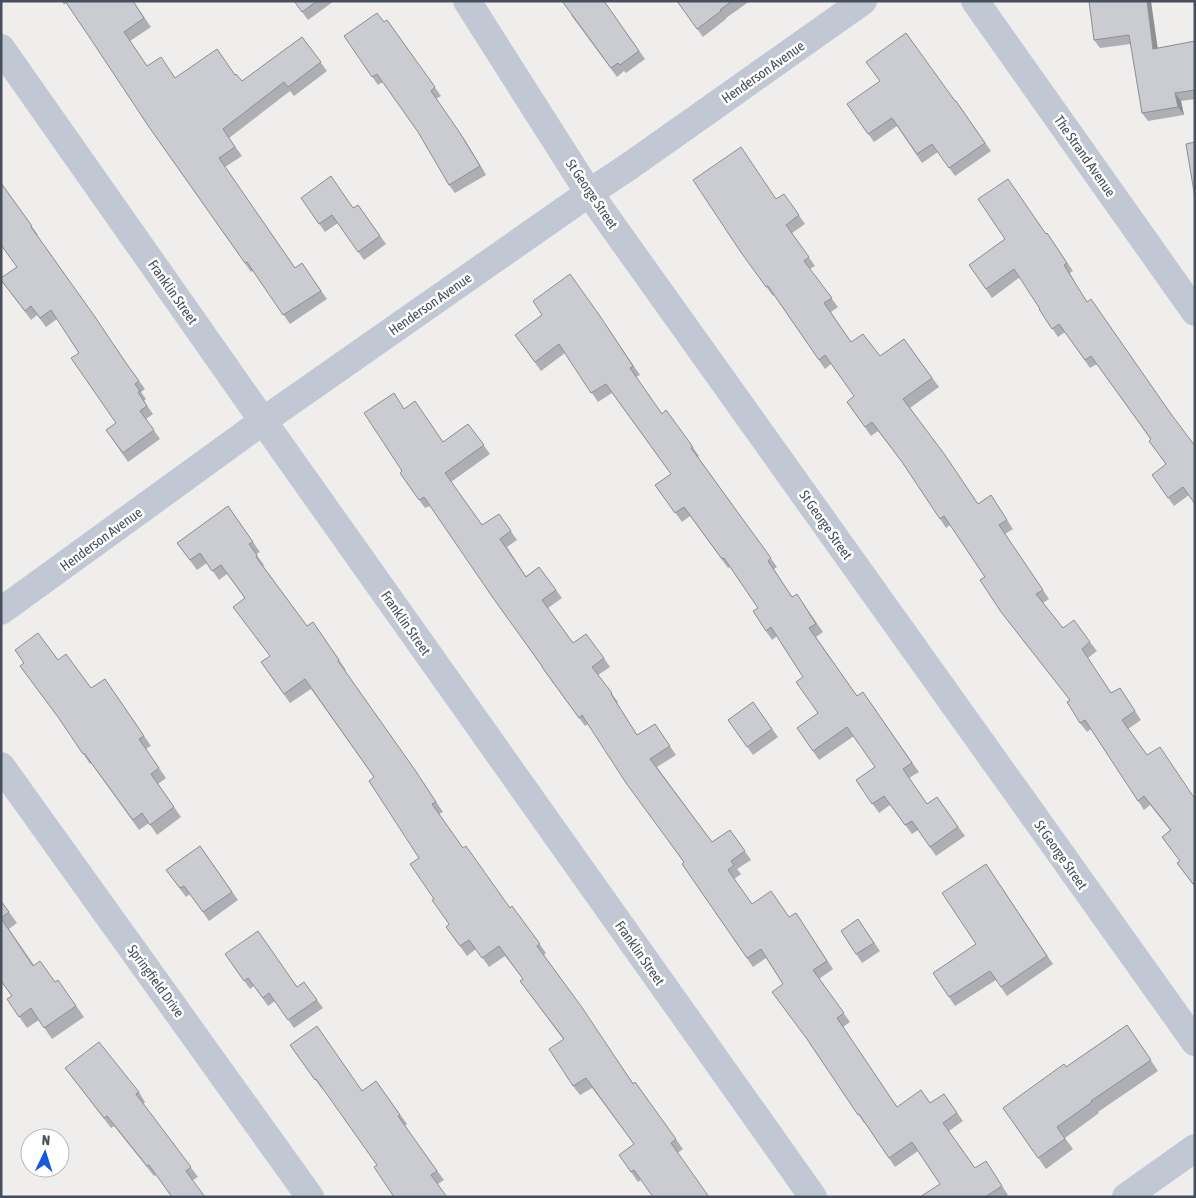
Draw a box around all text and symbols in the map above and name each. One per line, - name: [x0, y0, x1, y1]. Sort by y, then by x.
- street label: Henderson Avenue: [719, 38, 807, 106]
- street label: The Strand Avenue: [1051, 112, 1119, 200]
- street label: St George Street: [563, 156, 621, 232]
- street label: Franklin Street: [145, 257, 201, 327]
- street label: Henderson Avenue: [386, 270, 474, 338]
- street label: St George Street: [796, 487, 856, 563]
- street label: Henderson Avenue: [57, 504, 145, 574]
- street label: Franklin Street: [378, 588, 434, 658]
- street label: St George Street: [1031, 817, 1091, 893]
- street label: Franklin Street: [612, 918, 668, 988]
- street label: Springfield Drive: [124, 942, 188, 1020]
- north arrow: [20, 1128, 70, 1178]
- text: N: [41, 1132, 51, 1148]

